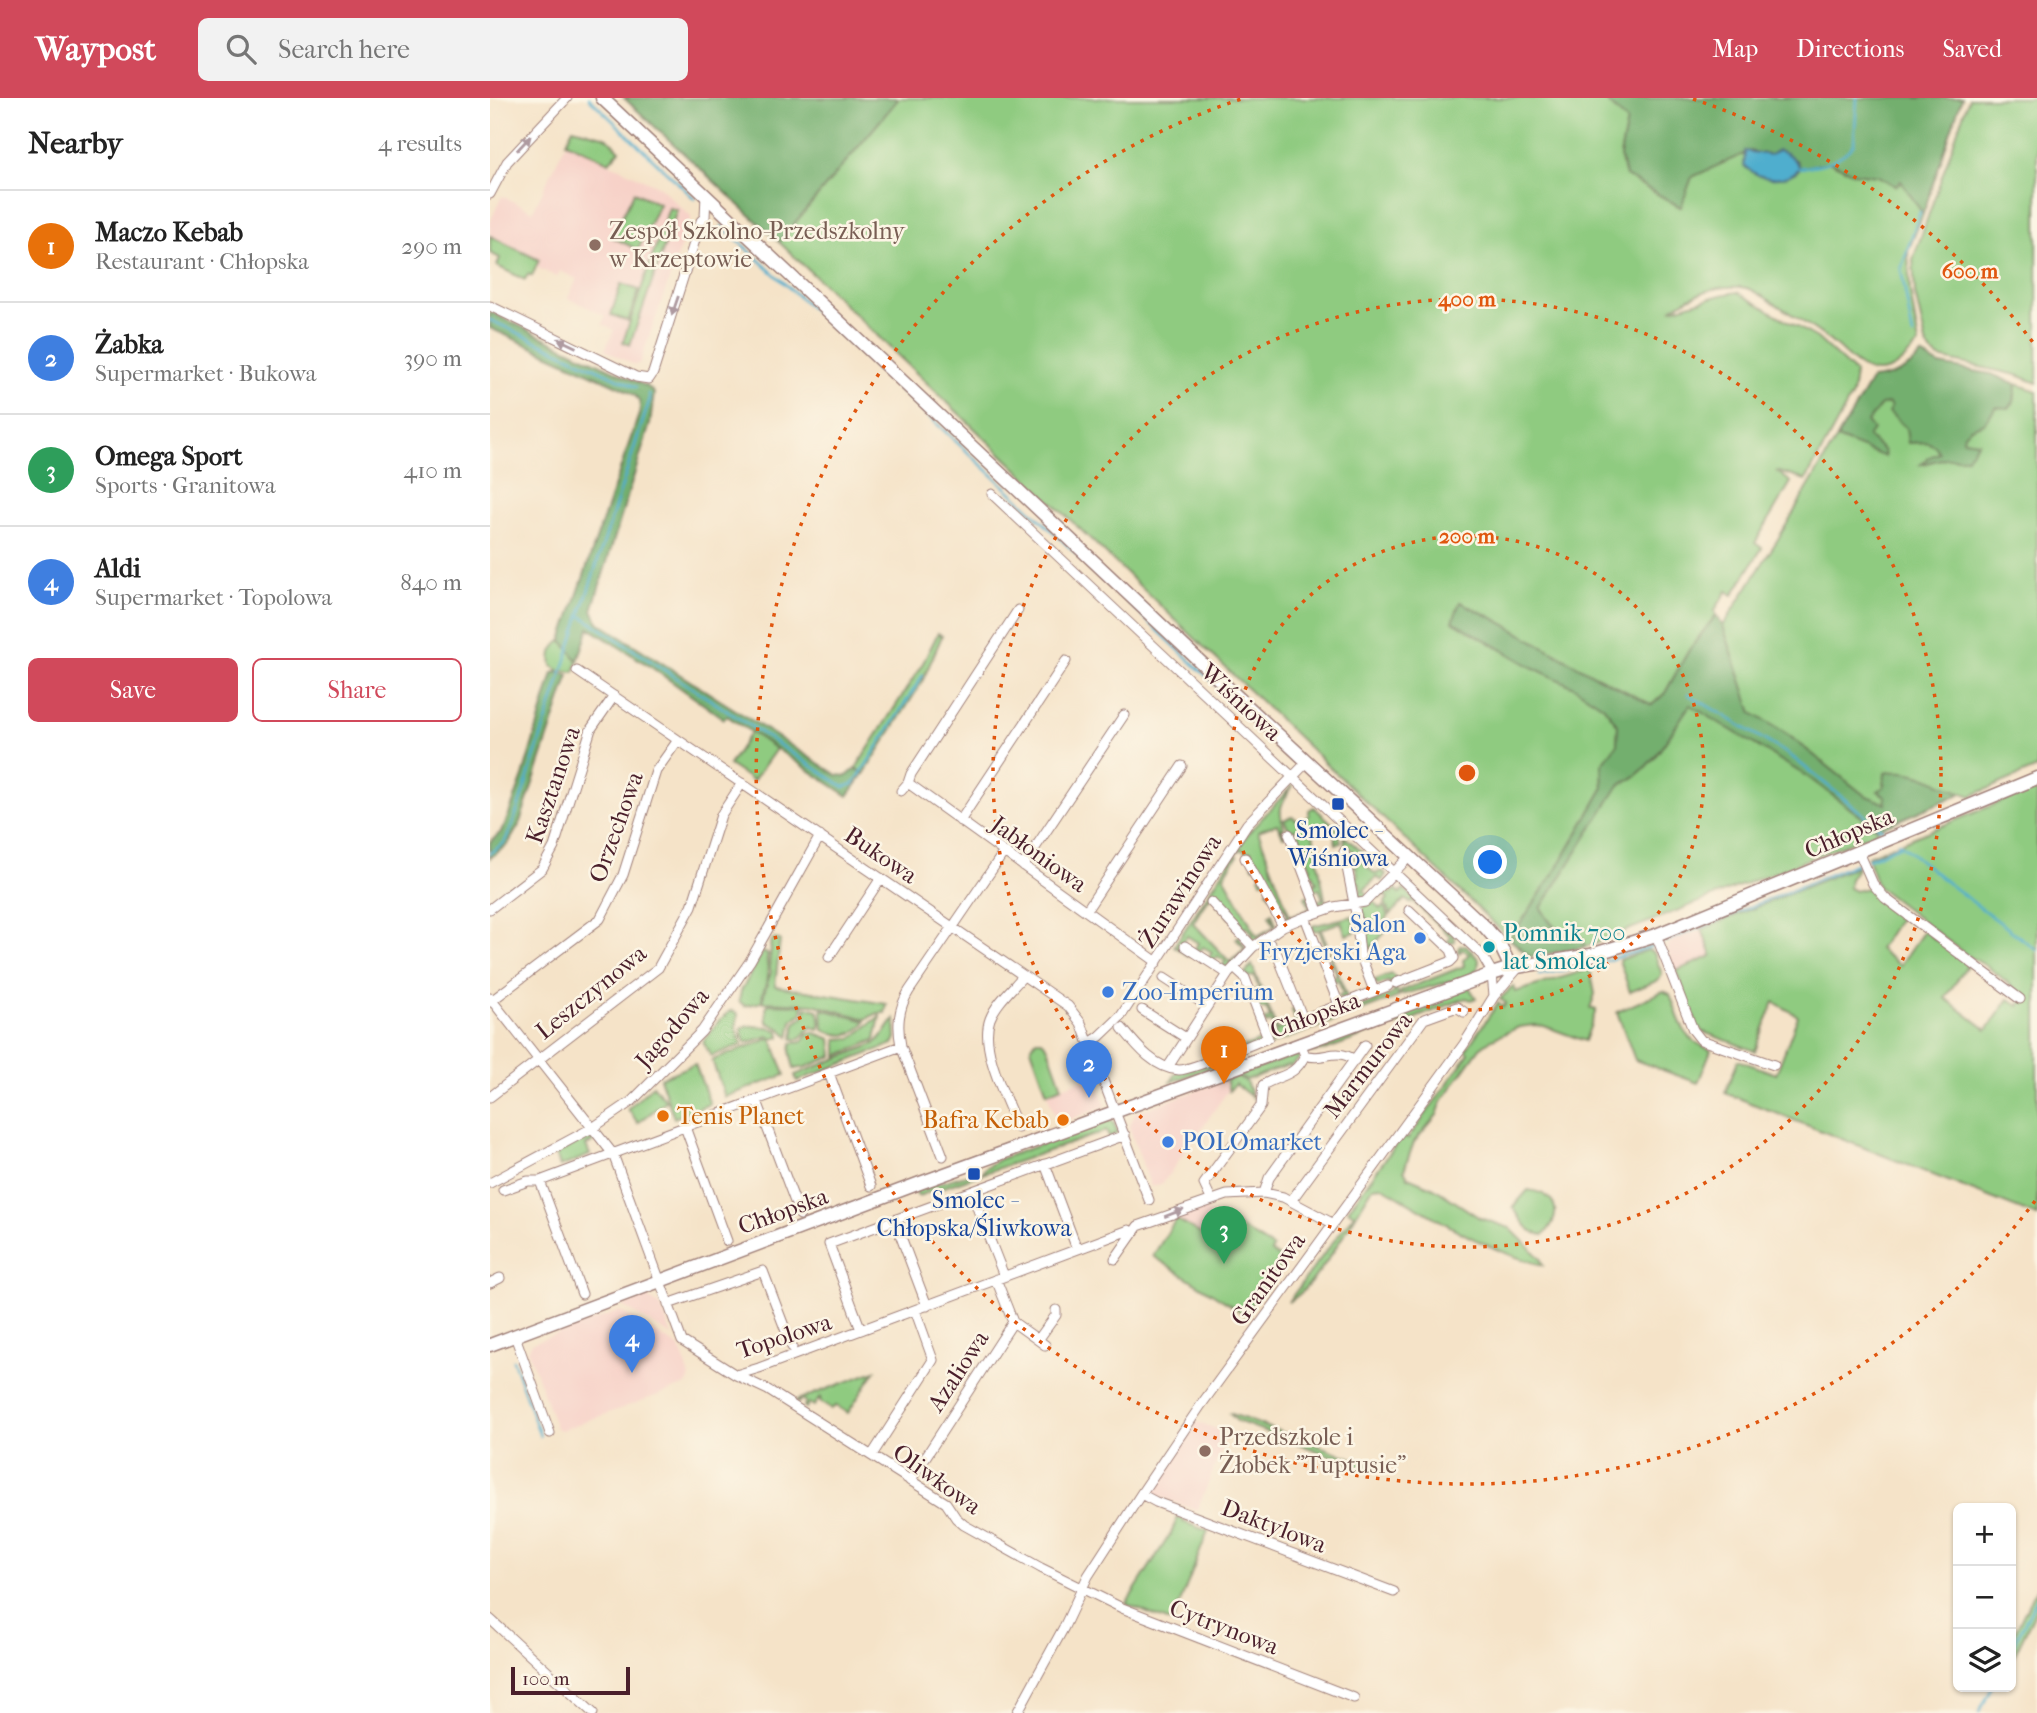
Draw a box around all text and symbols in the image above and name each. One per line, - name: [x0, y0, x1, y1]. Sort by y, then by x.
- search box: [198, 18, 688, 81]
- text: Waypost: [35, 30, 156, 69]
- icon: search: [222, 30, 260, 68]
- text: Search here: [278, 34, 410, 65]
- text: Map: [1712, 35, 1758, 63]
- text: Directions: [1796, 35, 1904, 63]
- text: Saved: [1942, 35, 2002, 63]
- text: Nearby: [28, 126, 123, 161]
- text: 4 results: [378, 130, 462, 157]
- one-way arrow: [516, 135, 532, 152]
- text: Maczo Kebab: [95, 217, 243, 248]
- place label: Zespół Szkolno-Przedszkolny w Krzeptowie: [608, 217, 906, 273]
- text: 1: [47, 233, 55, 260]
- text: 290 m: [401, 233, 462, 260]
- marker: Zespół Szkolno-Przedszkolny w Krzeptowie: [587, 237, 603, 253]
- text: Restaurant · Chłopska: [95, 248, 309, 275]
- text: 600 m: [1942, 259, 1999, 283]
- text: 400 m: [1437, 287, 1496, 312]
- one-way arrow: [669, 296, 680, 317]
- text: Żabka: [95, 329, 163, 360]
- one-way arrow: [557, 337, 577, 349]
- text: 2: [45, 345, 57, 372]
- text: 390 m: [404, 345, 462, 372]
- text: Supermarket · Bukowa: [95, 360, 317, 387]
- text: Omega Sport: [95, 441, 242, 472]
- text: 3: [46, 457, 56, 484]
- text: 410 m: [404, 457, 462, 484]
- text: Sports · Granitowa: [95, 472, 276, 499]
- text: 200 m: [1439, 524, 1496, 548]
- text: Aldi: [95, 553, 141, 584]
- text: 4: [44, 569, 58, 596]
- text: 840 m: [400, 569, 462, 596]
- text: Supermarket · Topolowa: [95, 584, 332, 611]
- street label: Wiśniowa: [1194, 657, 1288, 747]
- button: Save: [28, 658, 238, 722]
- button: Share: [252, 658, 462, 722]
- street label: Kasztanowa: [520, 722, 586, 847]
- centre of rings: [1455, 761, 1479, 785]
- street label: Orzechowa: [583, 767, 649, 886]
- marker: Smolec - Wiśniowa: [1330, 796, 1346, 812]
- street label: Chłopska: [1800, 801, 1898, 864]
- street label: Jabłoniowa: [984, 809, 1093, 899]
- place label: Smolec - Wiśniowa: [1287, 816, 1389, 872]
- street label: Bukowa: [839, 821, 923, 890]
- street label: Żurawinowa: [1132, 828, 1228, 953]
- your location: [1473, 845, 1507, 879]
- place label: Salon Fryzjerski Aga: [1258, 910, 1407, 966]
- place label: Pomnik 700 lat Smolca: [1502, 919, 1625, 975]
- marker: Salon Fryzjerski Aga: [1412, 930, 1428, 946]
- street label: Leszczynowa: [530, 938, 653, 1045]
- marker: Pomnik 700 lat Smolca: [1481, 939, 1497, 955]
- place label: Zoo-Imperium: [1122, 978, 1274, 1006]
- street label: Jagodowa: [628, 981, 715, 1076]
- marker: Zoo-Imperium: [1100, 984, 1116, 1000]
- street label: Chłopska: [1266, 986, 1365, 1044]
- street label: Marmurowa: [1318, 1006, 1419, 1124]
- pin: 1: [1201, 1026, 1247, 1084]
- pin: 2: [1066, 1040, 1112, 1098]
- place label: Tenis Planet: [677, 1102, 805, 1130]
- place label: Bafra Kebab: [923, 1106, 1049, 1134]
- marker: Tenis Planet: [655, 1108, 671, 1124]
- marker: Bafra Kebab: [1055, 1112, 1071, 1128]
- place label: POLOmarket: [1182, 1128, 1323, 1156]
- marker: POLOmarket: [1160, 1134, 1176, 1150]
- marker: Smolec - Chłopska/Śliwkowa: [966, 1166, 982, 1182]
- street label: Chłopska: [734, 1182, 833, 1240]
- place label: Smolec - Chłopska/Śliwkowa: [876, 1186, 1072, 1242]
- pin: 3: [1201, 1206, 1247, 1264]
- one-way arrow: [1164, 1207, 1185, 1218]
- street label: Granitowa: [1225, 1226, 1312, 1331]
- street label: Topolowa: [733, 1307, 836, 1364]
- pin: 4: [609, 1315, 655, 1373]
- street label: Azaliowa: [921, 1324, 995, 1418]
- place label: Przedszkole i Żłobek "Tuptusie": [1219, 1423, 1406, 1479]
- street label: Oliwkowa: [887, 1438, 987, 1521]
- marker: Przedszkole i Żłobek "Tuptusie": [1197, 1443, 1213, 1459]
- street label: Daktylowa: [1218, 1493, 1331, 1559]
- map controls: [1953, 1503, 2016, 1692]
- button: +: [1953, 1503, 2016, 1566]
- button: −: [1953, 1566, 2016, 1629]
- street label: Cytrynowa: [1165, 1593, 1283, 1661]
- button: layers: [1953, 1629, 2016, 1692]
- scale bar: [511, 1664, 630, 1696]
- text: 100 m: [522, 1668, 570, 1690]

